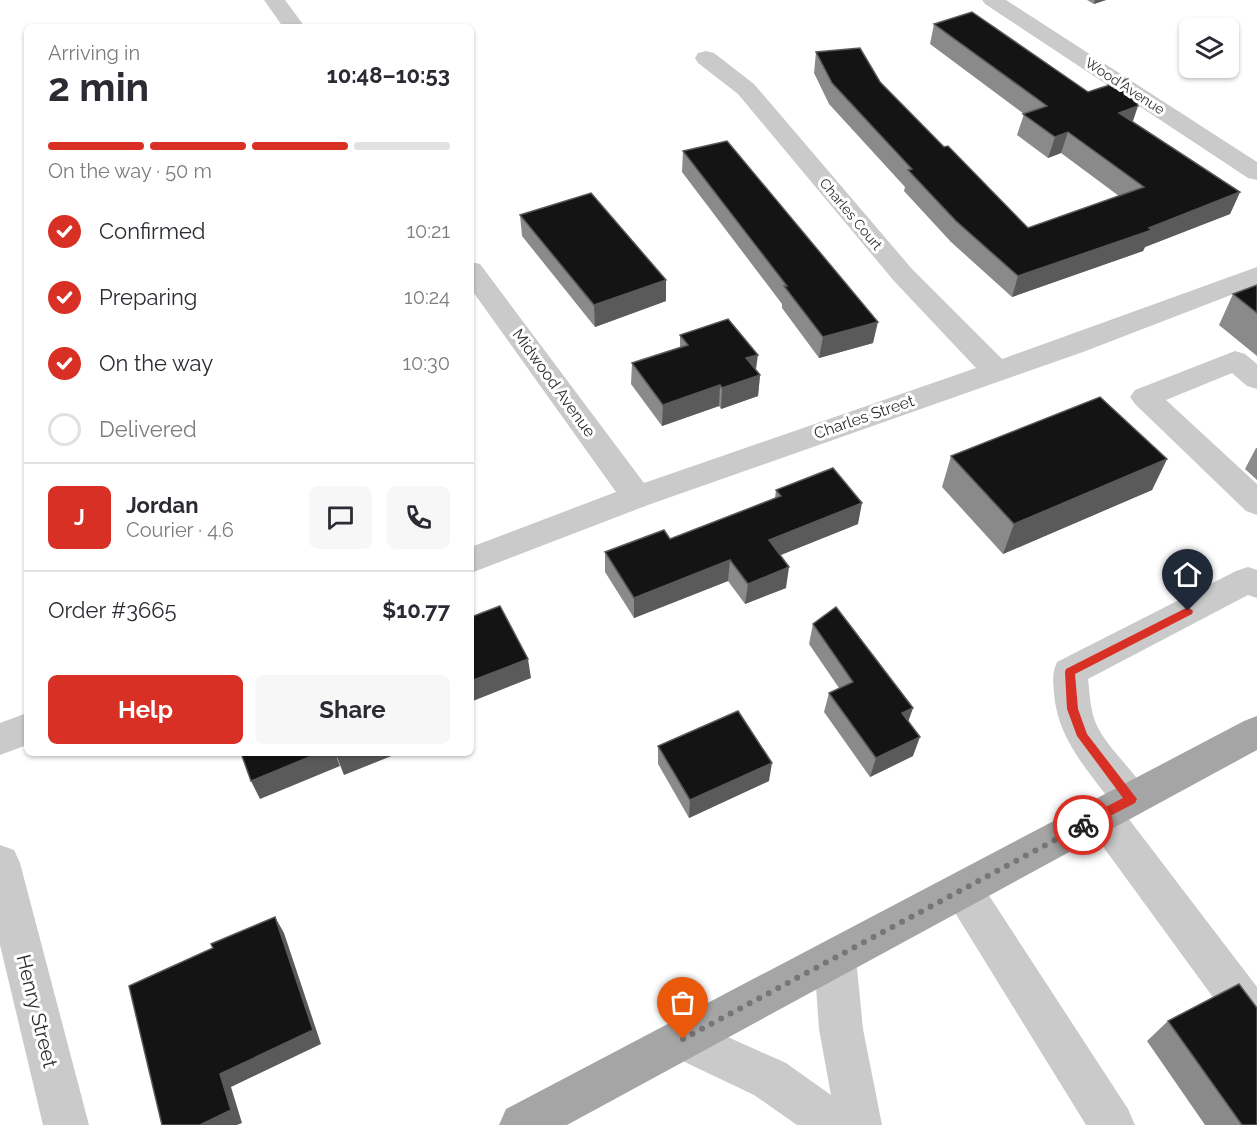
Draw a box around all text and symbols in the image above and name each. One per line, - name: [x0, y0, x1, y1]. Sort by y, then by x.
- map controls: [1179, 18, 1239, 78]
- button: layers: [1179, 18, 1239, 78]
- text: Arriving in: [48, 41, 140, 65]
- street label: Wood Avenue: [1082, 54, 1168, 118]
- text: 10:48–10:53: [327, 62, 450, 88]
- text: 2 min: [48, 64, 149, 110]
- text: On the way · 50 m: [48, 159, 212, 183]
- street label: Charles Court: [816, 175, 886, 253]
- icon: check: [48, 215, 81, 248]
- text: Confirmed: [99, 218, 206, 244]
- text: 10:21: [406, 219, 450, 243]
- icon: check: [48, 281, 81, 314]
- text: Preparing: [99, 284, 197, 310]
- text: 10:24: [404, 285, 450, 309]
- street label: Midwood Avenue: [508, 325, 600, 441]
- icon: check: [48, 347, 81, 380]
- text: On the way: [99, 350, 213, 376]
- text: 10:30: [403, 351, 450, 375]
- street label: Charles Street: [811, 391, 917, 443]
- text: Delivered: [99, 416, 197, 442]
- button: chat: [309, 486, 372, 549]
- button: phone: [387, 486, 450, 549]
- text: Jordan: [126, 492, 198, 518]
- text: J: [74, 504, 85, 530]
- text: Courier · 4.6: [126, 518, 234, 542]
- pin: [1162, 549, 1213, 611]
- icon: home: [1171, 558, 1204, 591]
- text: Order #3665: [48, 597, 177, 623]
- text: $10.77: [382, 597, 450, 623]
- button: Help: [48, 675, 243, 744]
- button: Share: [255, 675, 450, 744]
- courier: [1053, 795, 1113, 855]
- icon: bike: [1067, 809, 1100, 842]
- street label: Henry Street: [11, 952, 63, 1070]
- pin: [657, 977, 708, 1039]
- icon: bag: [666, 986, 699, 1019]

